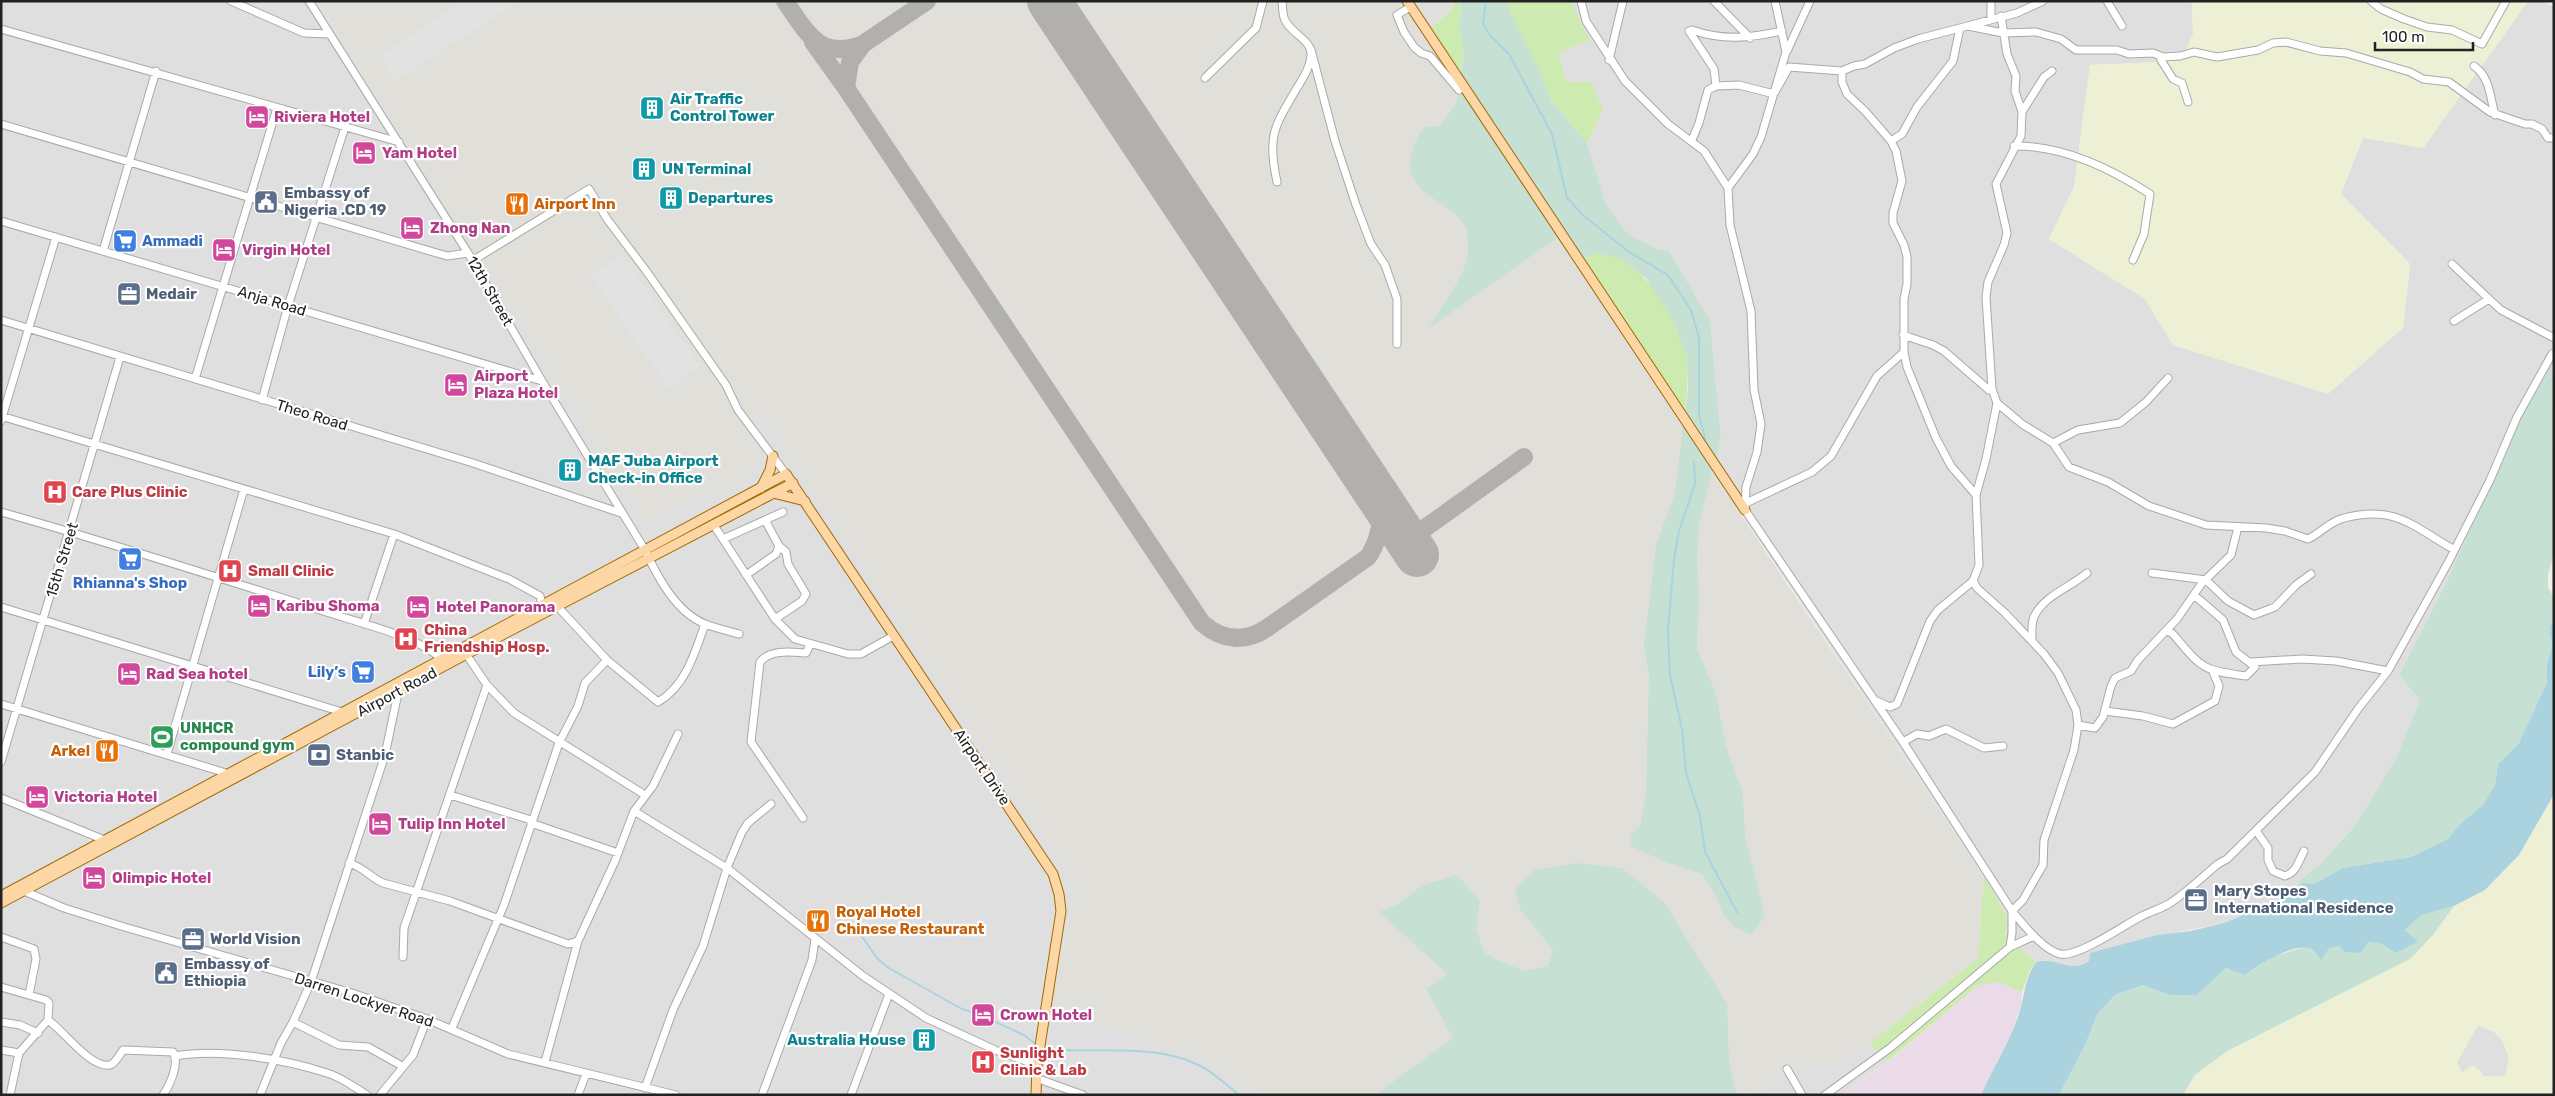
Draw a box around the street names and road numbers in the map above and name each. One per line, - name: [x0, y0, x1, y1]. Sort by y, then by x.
- street label: 12th Street: [463, 253, 517, 329]
- street label: Anja Road: [236, 282, 308, 320]
- street label: Theo Road: [274, 396, 350, 434]
- street label: 15th Street: [42, 520, 82, 600]
- street label: Airport Road: [354, 663, 440, 721]
- street label: Airport Drive: [950, 725, 1014, 809]
- street label: Darren Lockyer Road: [292, 969, 436, 1031]

